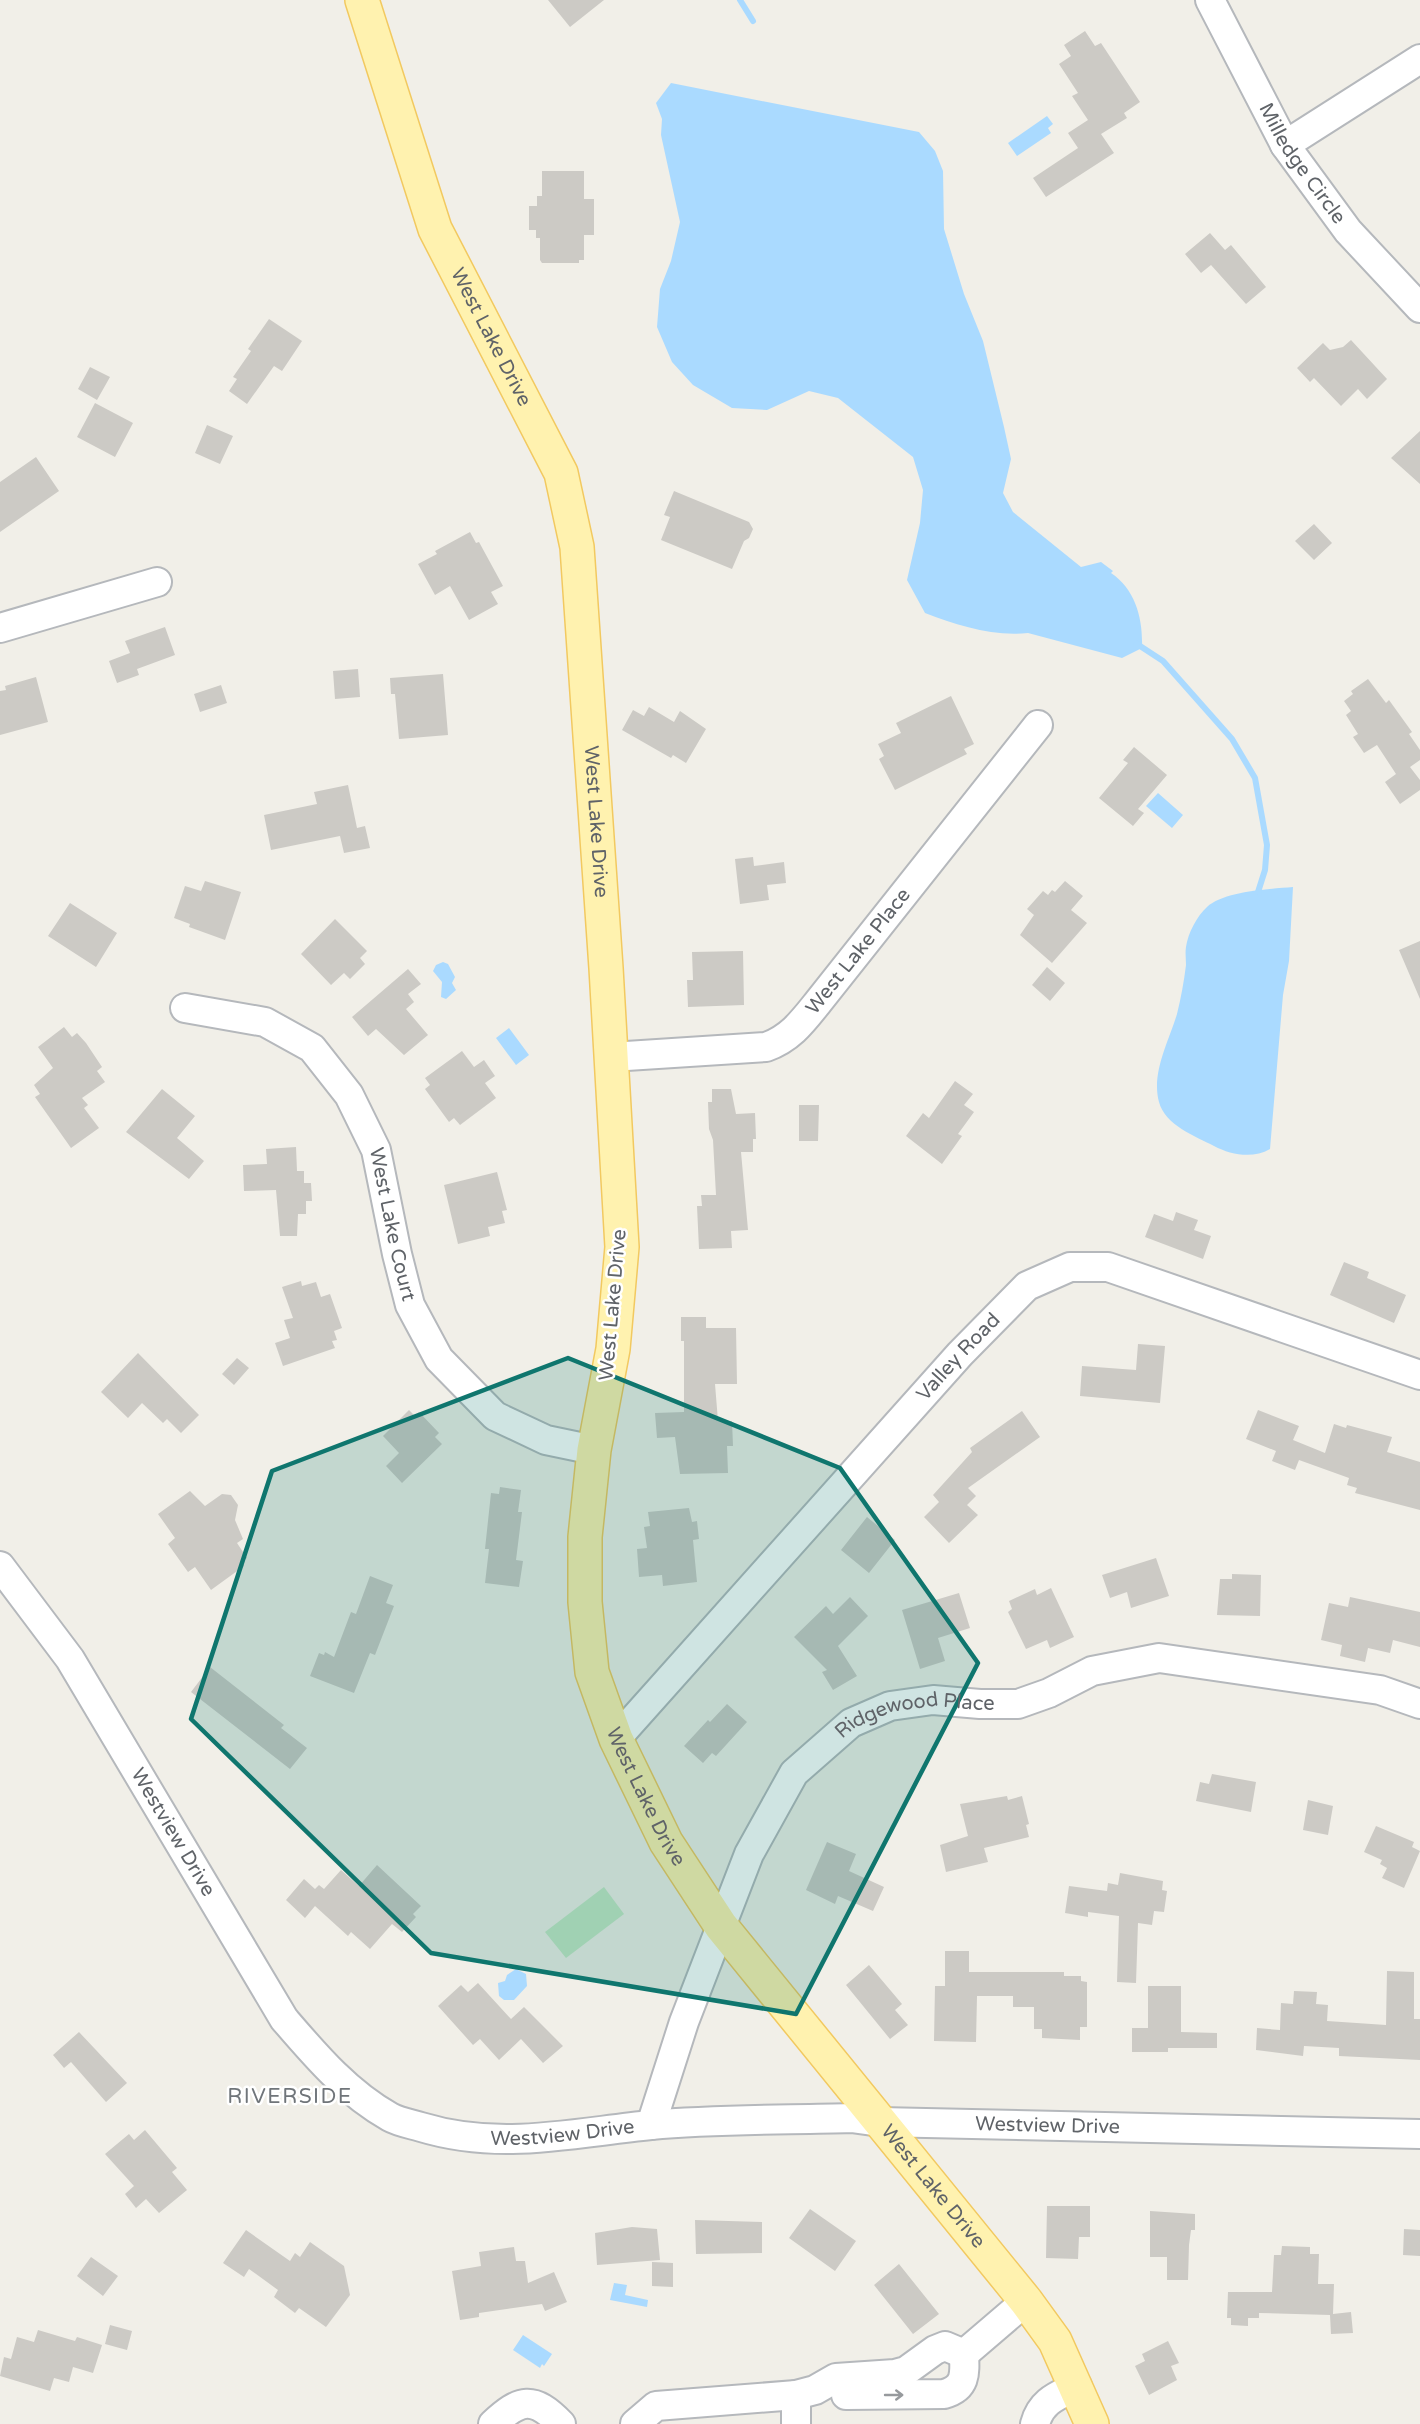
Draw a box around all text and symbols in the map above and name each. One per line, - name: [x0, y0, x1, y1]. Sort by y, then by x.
- street label: Milledge Circle: [1253, 99, 1351, 229]
- street label: West Lake Drive: [445, 264, 536, 410]
- street label: West Lake Drive: [579, 745, 613, 899]
- street label: West Lake Place: [801, 883, 916, 1019]
- street label: West Lake Court: [364, 1145, 421, 1304]
- street label: West Lake Drive: [594, 1228, 632, 1382]
- street label: Valley Road: [912, 1308, 1005, 1406]
- street label: Ridgewood Place: [830, 1687, 995, 1743]
- street label: West Lake Drive: [601, 1724, 691, 1871]
- street label: Westview Drive: [126, 1764, 220, 1901]
- district label: RIVERSIDE: [227, 2084, 353, 2109]
- street label: Westview Drive: [975, 2112, 1120, 2139]
- street label: Westview Drive: [490, 2115, 636, 2151]
- street label: West Lake Drive: [876, 2120, 990, 2253]
- one-way arrow: [883, 2389, 903, 2400]

